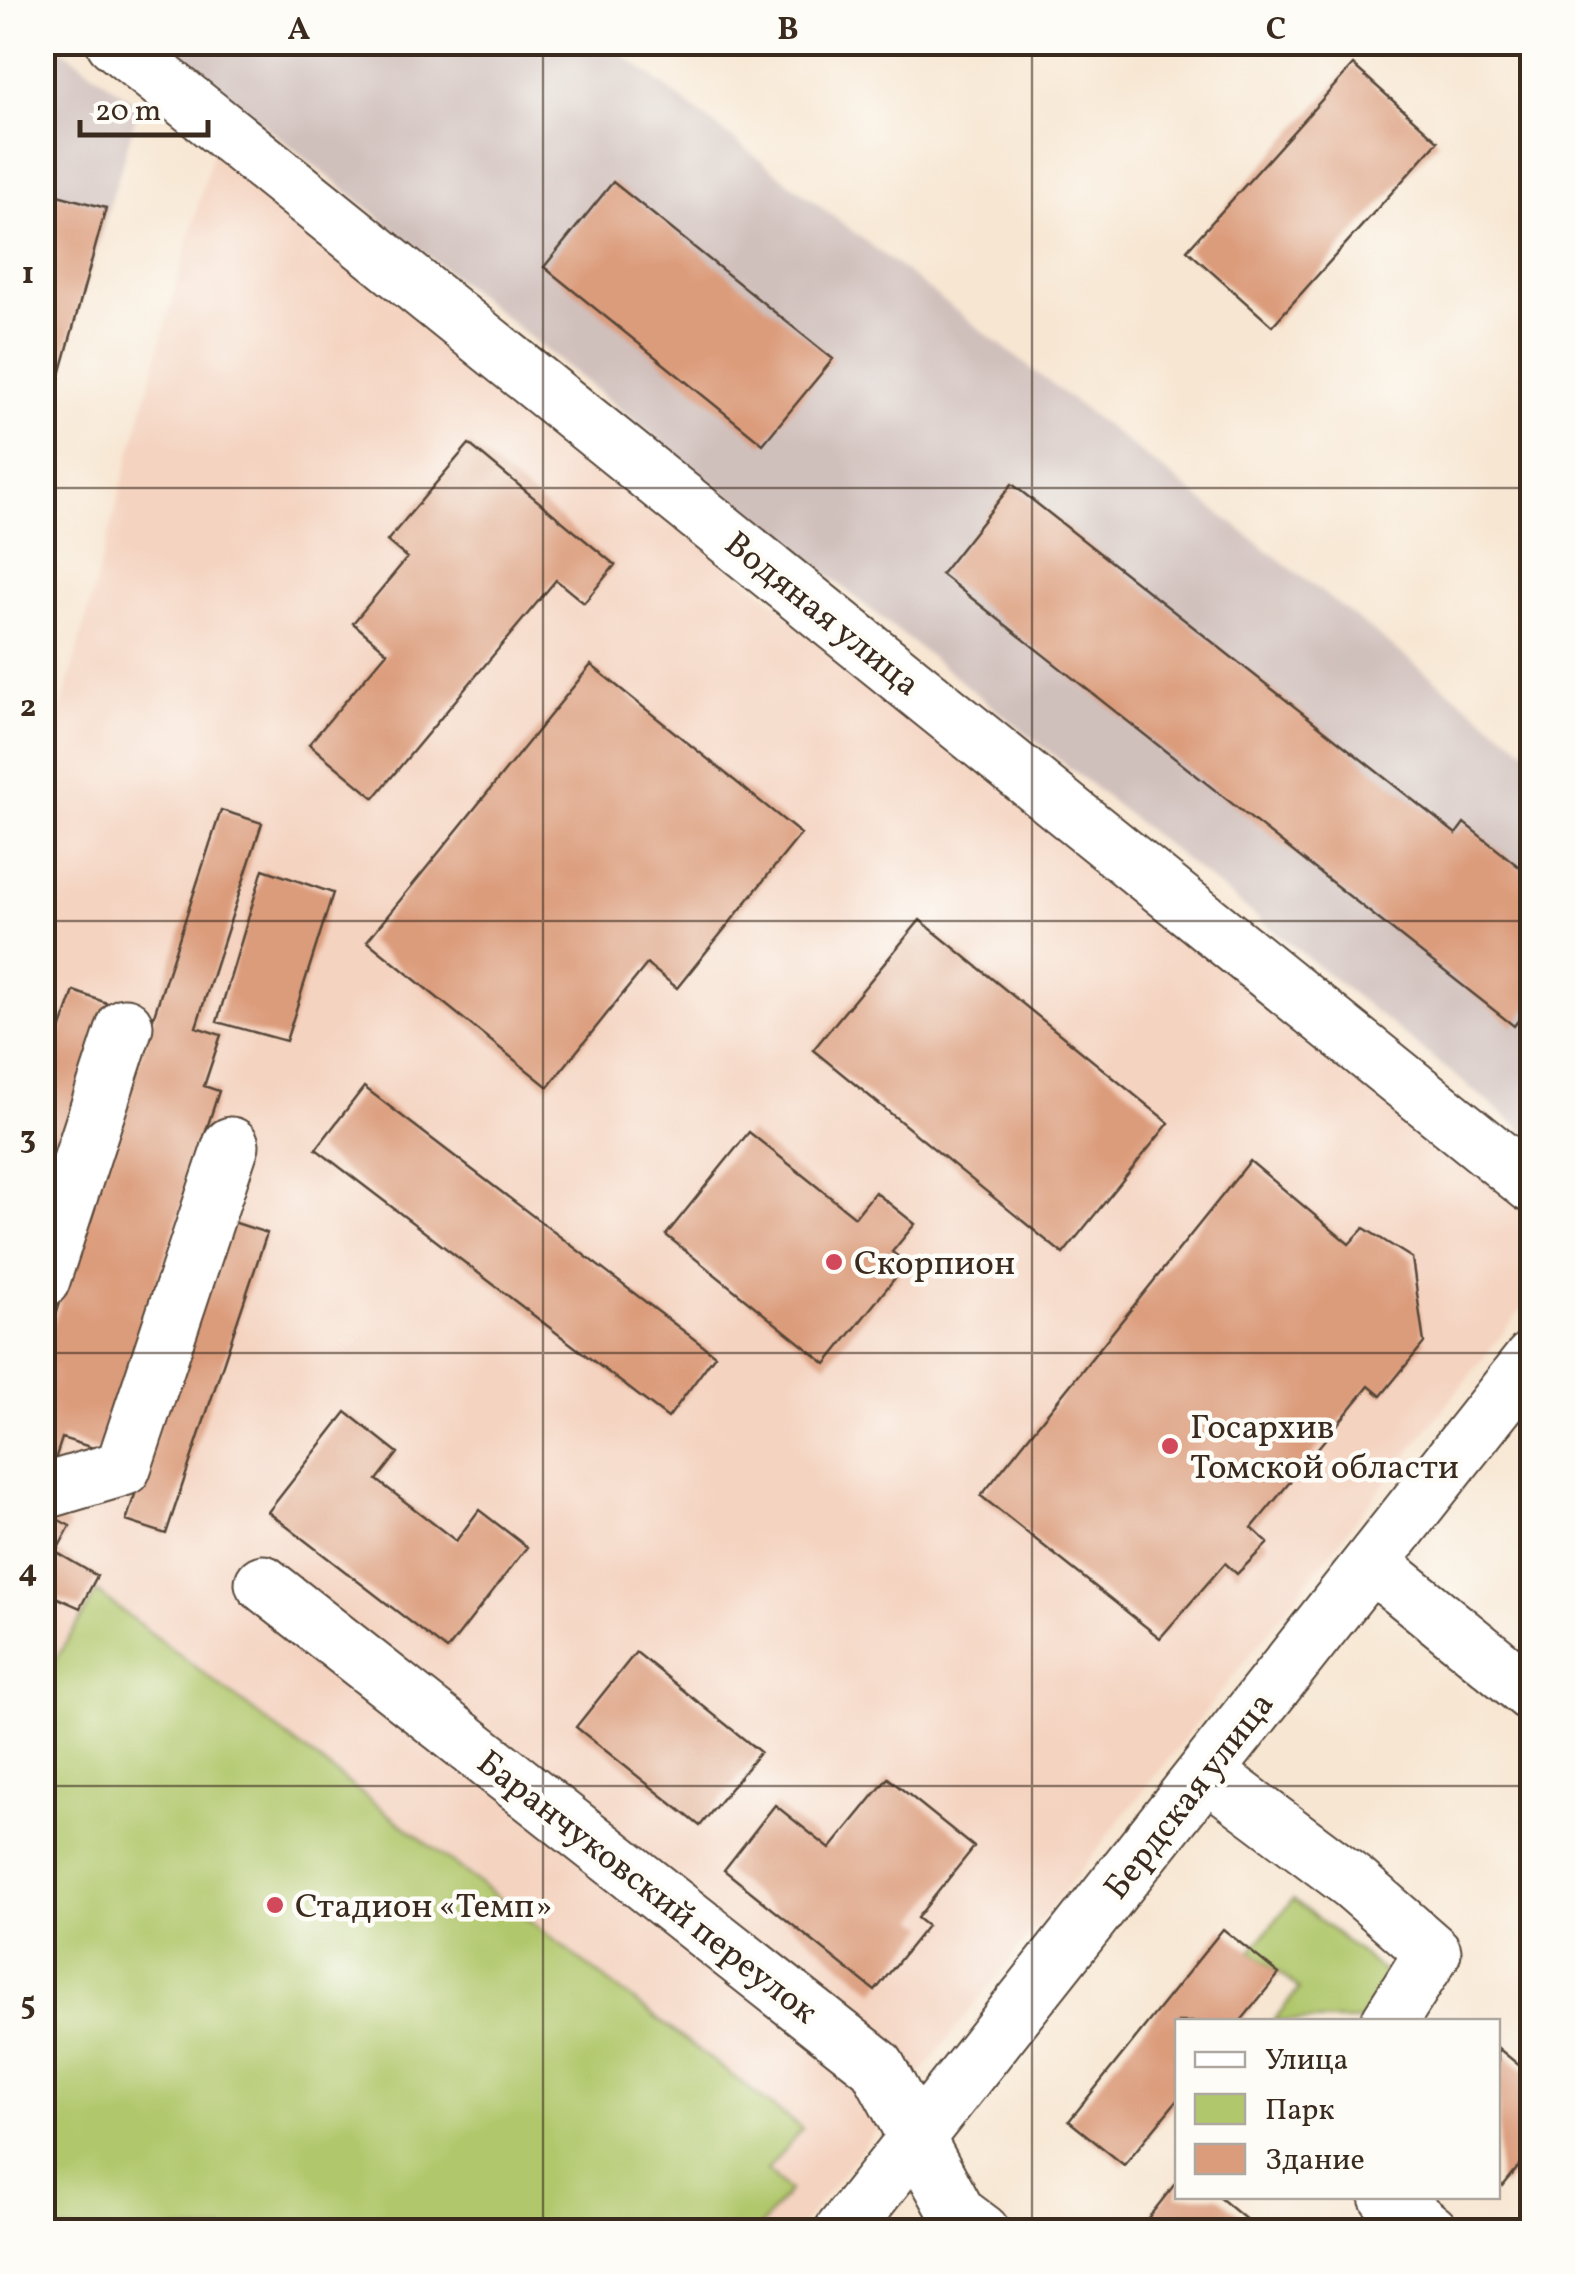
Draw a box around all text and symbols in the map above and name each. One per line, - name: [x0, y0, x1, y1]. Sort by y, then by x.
- text: A: [288, 9, 311, 53]
- text: B: [777, 9, 799, 53]
- text: C: [1266, 9, 1286, 53]
- scale bar: [80, 75, 208, 137]
- text: 20 m: [95, 91, 161, 133]
- text: 1: [22, 253, 34, 297]
- street label: Водяная улица: [713, 522, 929, 709]
- text: 2: [20, 686, 36, 730]
- text: 3: [20, 1118, 36, 1162]
- place label: Скорпион: [854, 1241, 1015, 1289]
- marker: Скорпион: [823, 1251, 845, 1273]
- place label: Госархив Томской области: [1190, 1405, 1459, 1493]
- marker: Госархив Томской области: [1159, 1435, 1181, 1457]
- text: 4: [18, 1551, 38, 1595]
- street label: Бердская улица: [1094, 1683, 1287, 1911]
- street label: Баранчуковский переулок: [466, 1740, 826, 2037]
- place label: Стадион «Темп»: [295, 1884, 553, 1932]
- marker: Стадион «Темп»: [264, 1894, 286, 1916]
- text: 5: [20, 1984, 36, 2028]
- legend: [1175, 2019, 1500, 2199]
- text: Улица: [1265, 2040, 1348, 2082]
- text: Парк: [1265, 2090, 1334, 2132]
- text: Здание: [1265, 2140, 1365, 2182]

